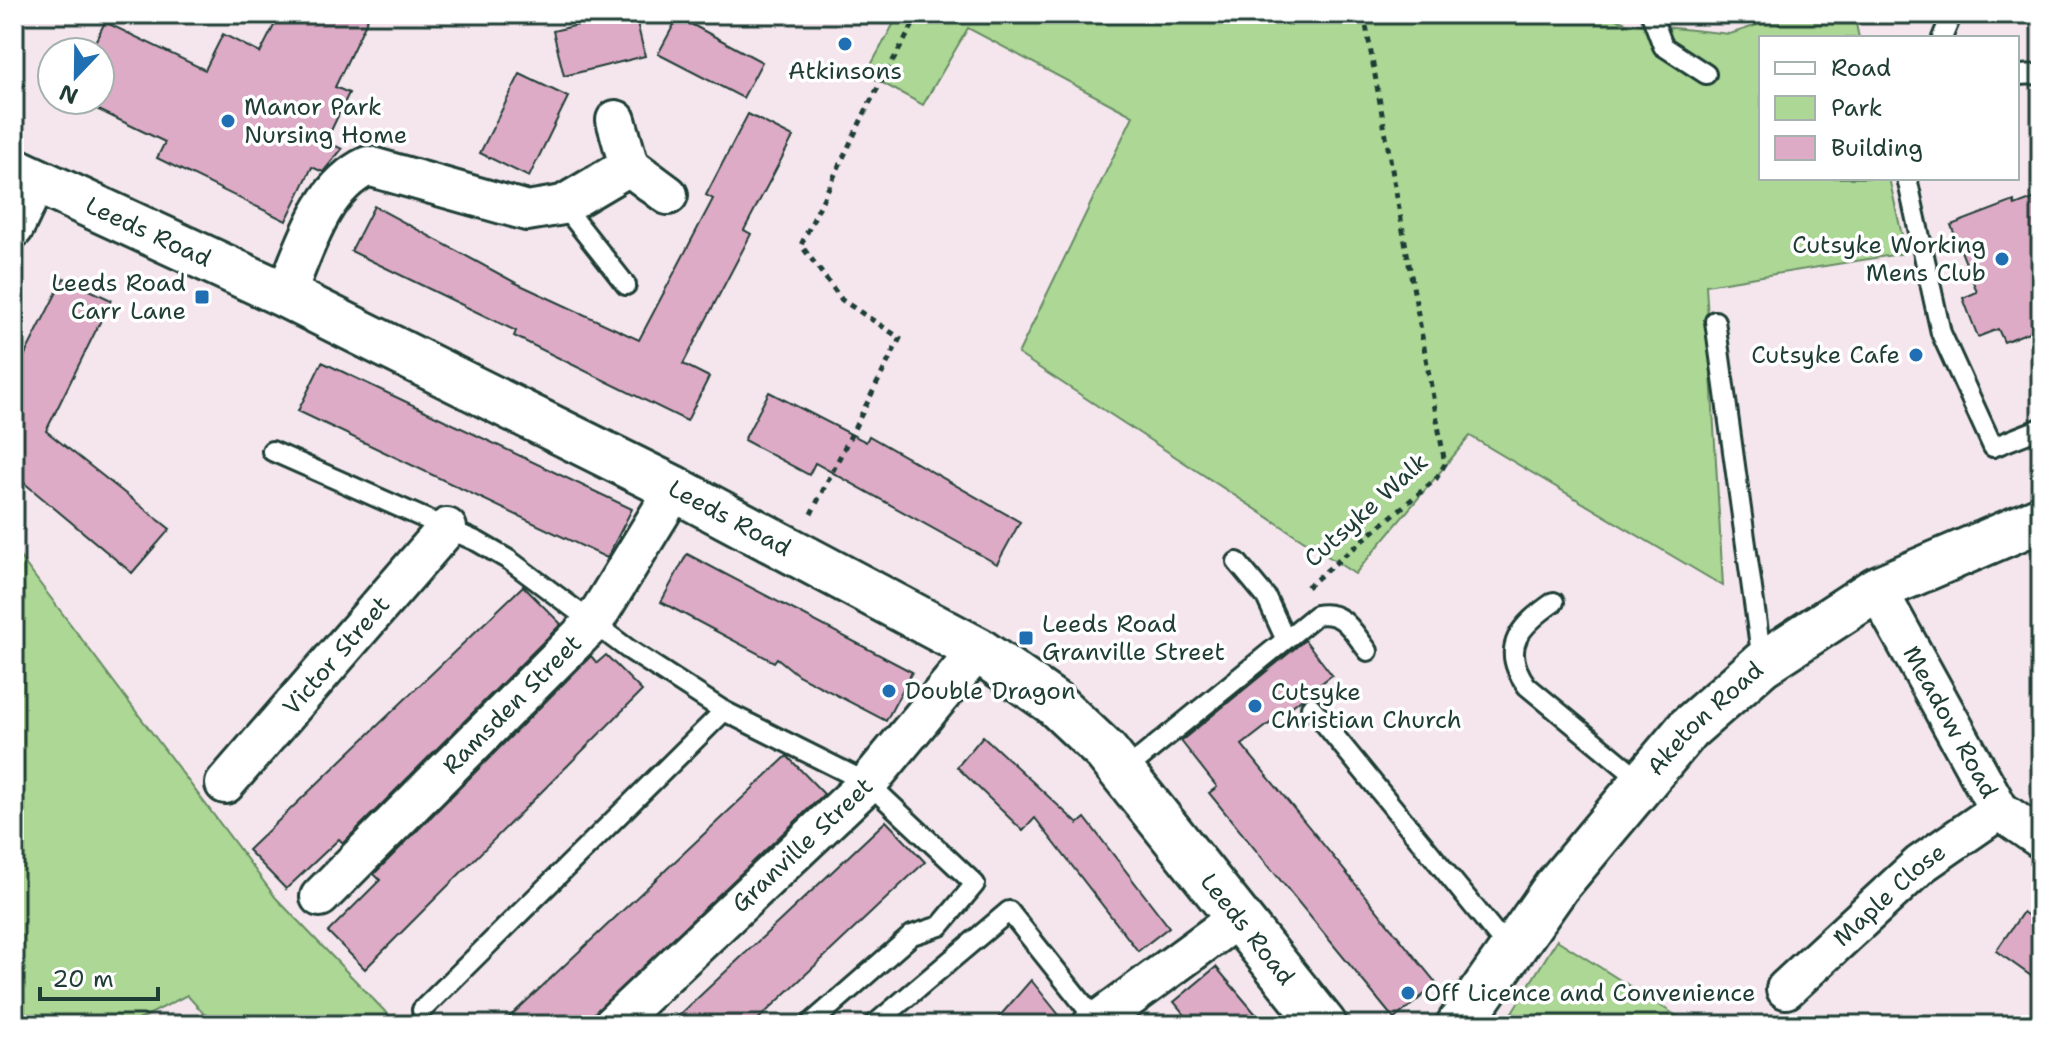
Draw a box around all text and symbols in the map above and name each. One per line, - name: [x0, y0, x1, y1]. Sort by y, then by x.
- marker: Atkinsons: [836, 35, 854, 53]
- north arrow: [36, 36, 116, 116]
- legend: [1759, 36, 2019, 180]
- text: Road: [1831, 52, 1891, 84]
- place label: Atkinsons: [788, 55, 902, 87]
- text: N: [55, 77, 82, 111]
- place label: Manor Park Nursing Home: [244, 91, 407, 151]
- text: Park: [1831, 92, 1883, 124]
- marker: Manor Park Nursing Home: [219, 112, 237, 130]
- text: Building: [1831, 132, 1923, 164]
- street label: Leeds Road: [80, 189, 216, 275]
- place label: Cutsyke Working Mens Club: [1792, 229, 1986, 289]
- marker: Cutsyke Working Mens Club: [1993, 250, 2011, 268]
- place label: Leeds Road Carr Lane: [51, 267, 186, 327]
- marker: Leeds Road Carr Lane: [193, 288, 211, 306]
- place label: Cutsyke Cafe: [1751, 339, 1900, 371]
- marker: Cutsyke Cafe: [1907, 346, 1925, 364]
- street label: Cutsyke Walk: [1297, 446, 1435, 574]
- street label: Leeds Road: [663, 472, 797, 564]
- street label: Victor Street: [276, 589, 397, 722]
- place label: Leeds Road Granville Street: [1042, 608, 1225, 668]
- street label: Ramsden Street: [435, 628, 589, 781]
- marker: Leeds Road Granville Street: [1017, 629, 1035, 647]
- street label: Meadow Road: [1895, 640, 2005, 804]
- street label: Aketon Road: [1640, 654, 1770, 782]
- place label: Double Dragon: [905, 675, 1076, 707]
- place label: Cutsyke Christian Church: [1271, 676, 1462, 736]
- marker: Double Dragon: [880, 682, 898, 700]
- marker: Cutsyke Christian Church: [1246, 697, 1264, 715]
- street label: Granville Street: [725, 770, 880, 920]
- street label: Maple Close: [1826, 836, 1952, 954]
- street label: Leeds Road: [1193, 866, 1302, 992]
- scale bar: [40, 951, 158, 1001]
- text: 20 m: [52, 963, 114, 995]
- place label: Off Licence and Convenience: [1424, 977, 1755, 1009]
- marker: Off Licence and Convenience: [1399, 984, 1417, 1002]

